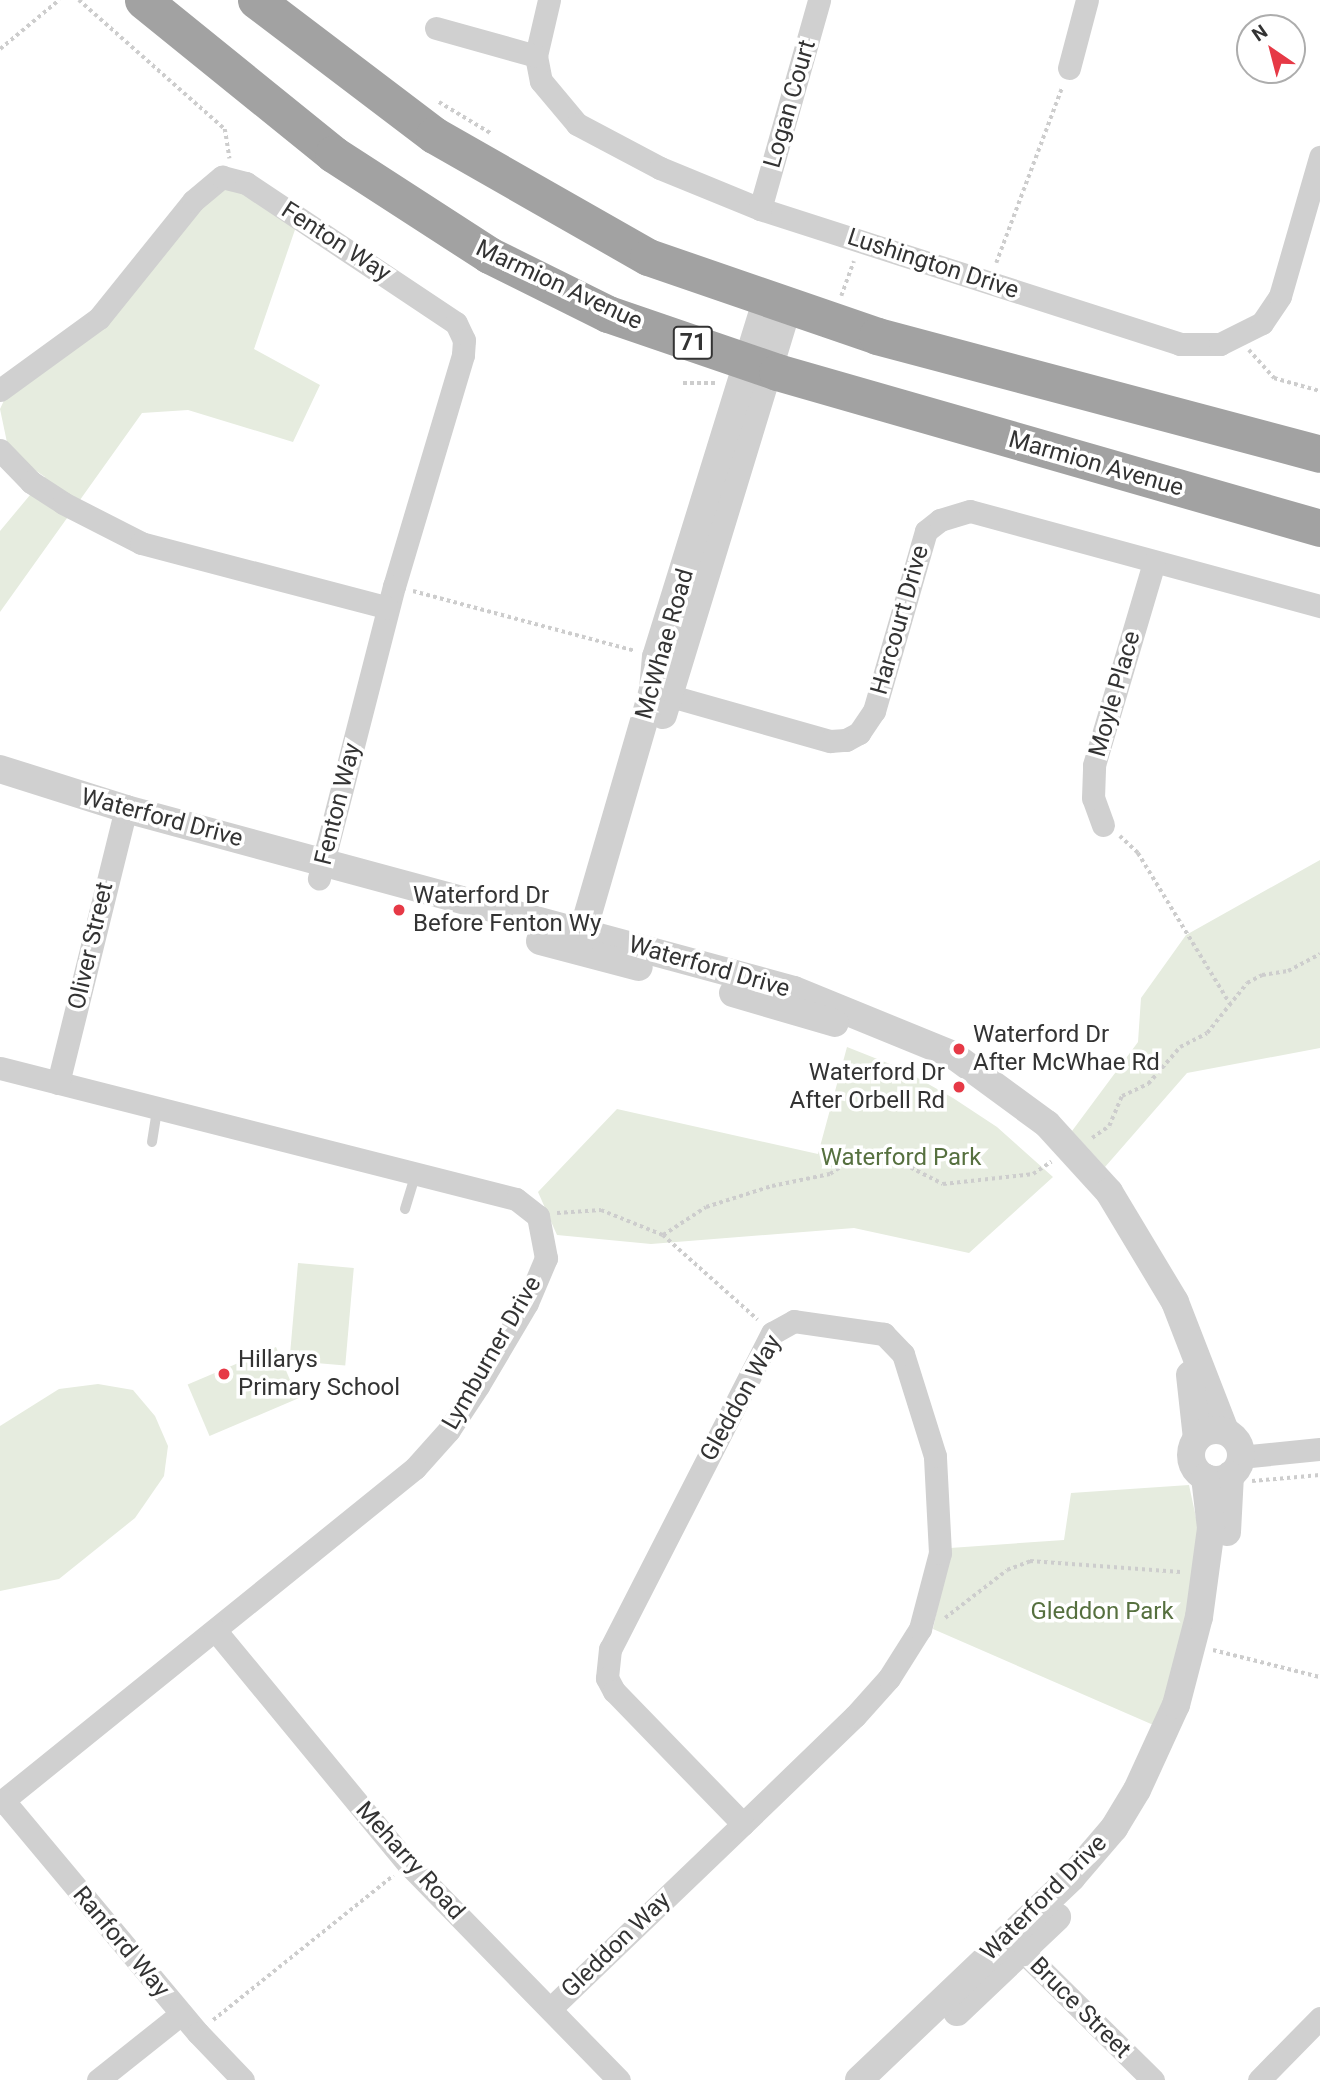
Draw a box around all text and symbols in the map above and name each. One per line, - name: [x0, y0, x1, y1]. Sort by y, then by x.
- north arrow: [1236, 14, 1306, 84]
- text: N: [1248, 20, 1272, 46]
- street label: Logan Court: [758, 37, 822, 171]
- street label: Fenton Way: [276, 196, 396, 288]
- street label: Lushington Drive: [844, 223, 1022, 305]
- street label: Marmion Avenue: [471, 234, 647, 336]
- road number: 71: [672, 324, 714, 362]
- street label: Marmion Avenue: [1005, 425, 1187, 503]
- street label: Harcourt Drive: [865, 542, 935, 698]
- street label: McWhae Road: [630, 566, 700, 722]
- street label: Moyle Place: [1083, 628, 1147, 760]
- street label: Fenton Way: [309, 740, 367, 868]
- street label: Waterford Drive: [78, 783, 246, 853]
- street label: Oliver Street: [62, 880, 120, 1012]
- place label: Waterford Dr Before Fenton Wy: [413, 882, 601, 938]
- marker: Waterford Dr Before Fenton Wy: [391, 902, 407, 918]
- street label: Waterford Drive: [625, 930, 793, 1004]
- place label: Waterford Dr After McWhae Rd: [973, 1021, 1160, 1077]
- marker: Waterford Dr After McWhae Rd: [951, 1041, 967, 1057]
- place label: Waterford Dr After Orbell Rd: [790, 1059, 945, 1115]
- marker: Waterford Dr After Orbell Rd: [951, 1079, 967, 1095]
- park label: Waterford Park: [821, 1144, 981, 1172]
- street label: Lymburner Drive: [436, 1271, 548, 1435]
- street label: Gleddon Way: [694, 1330, 788, 1466]
- place label: Hillarys Primary School: [238, 1346, 400, 1402]
- marker: Hillarys Primary School: [216, 1366, 232, 1382]
- park label: Gleddon Park: [1030, 1598, 1174, 1626]
- street label: Meharry Road: [350, 1796, 470, 1926]
- street label: Waterford Drive: [975, 1829, 1113, 1967]
- street label: Ranford Way: [66, 1881, 176, 2003]
- street label: Gleddon Way: [556, 1886, 676, 2004]
- street label: Bruce Street: [1024, 1952, 1136, 2064]

